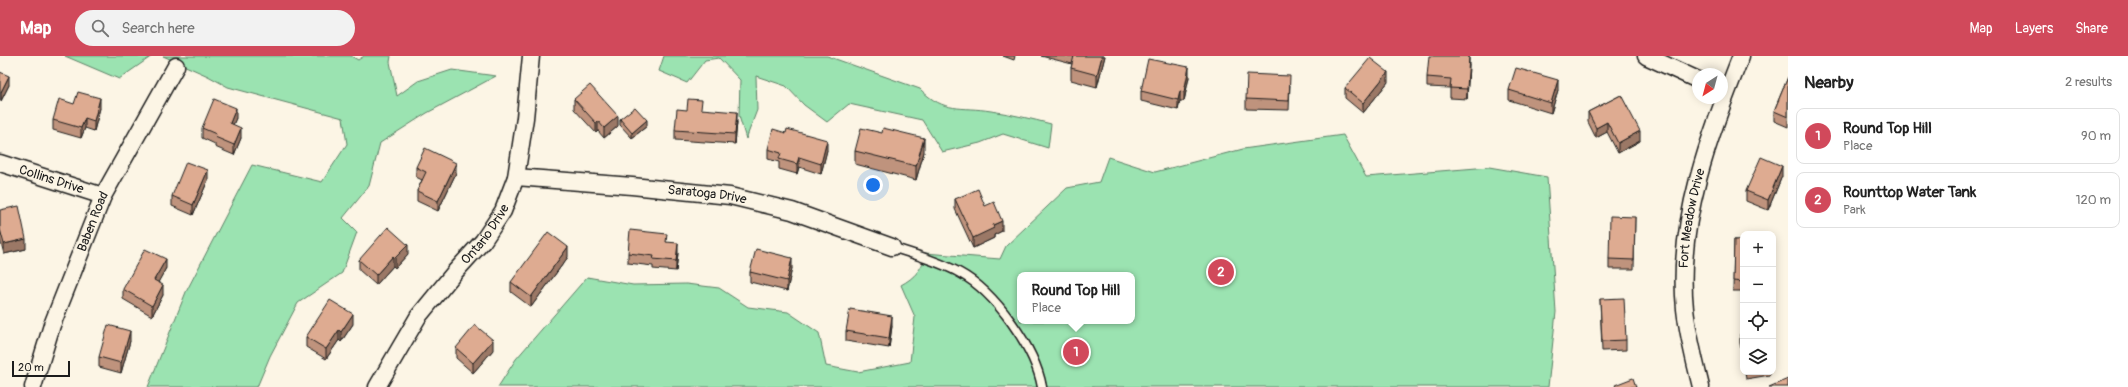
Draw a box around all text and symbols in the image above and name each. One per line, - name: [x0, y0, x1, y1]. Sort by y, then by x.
- search box: [75, 10, 355, 46]
- text: Map: [20, 16, 51, 40]
- icon: search: [89, 17, 111, 39]
- text: Search here: [121, 19, 195, 38]
- text: Map: [1970, 20, 1993, 37]
- text: Layers: [2015, 20, 2053, 37]
- text: Share: [2075, 20, 2108, 37]
- north arrow: [1692, 68, 1728, 104]
- text: Nearby: [1804, 72, 1853, 93]
- text: 2 results: [2065, 74, 2112, 90]
- text: Round Top Hill: [1843, 119, 1932, 138]
- text: 1: [1815, 128, 1821, 144]
- text: 90 m: [2081, 128, 2111, 144]
- text: Place: [1843, 138, 1872, 154]
- street label: Collins Drive: [17, 162, 86, 197]
- street label: Fort Meadow Drive: [1676, 166, 1709, 269]
- your location: [863, 175, 883, 195]
- street label: Saratoga Drive: [667, 182, 749, 208]
- text: Rounttop Water Tank: [1843, 183, 1976, 202]
- street label: Baben Road: [74, 189, 112, 254]
- text: 2: [1814, 192, 1822, 208]
- text: 120 m: [2075, 192, 2111, 208]
- street label: Ontario Drive: [458, 202, 513, 268]
- text: Park: [1843, 202, 1866, 218]
- map controls: [1740, 231, 1776, 375]
- button: +: [1740, 231, 1776, 267]
- pin: 2: [1208, 257, 1234, 287]
- button: −: [1740, 267, 1776, 303]
- popup: [1017, 272, 1135, 324]
- text: Round Top Hill: [1032, 281, 1120, 300]
- text: Place: [1032, 300, 1061, 316]
- button: locate: [1740, 303, 1776, 339]
- pin: 1: [1063, 337, 1089, 367]
- button: layers: [1740, 339, 1776, 375]
- scale bar: [12, 359, 70, 378]
- text: 20 m: [18, 361, 44, 374]

